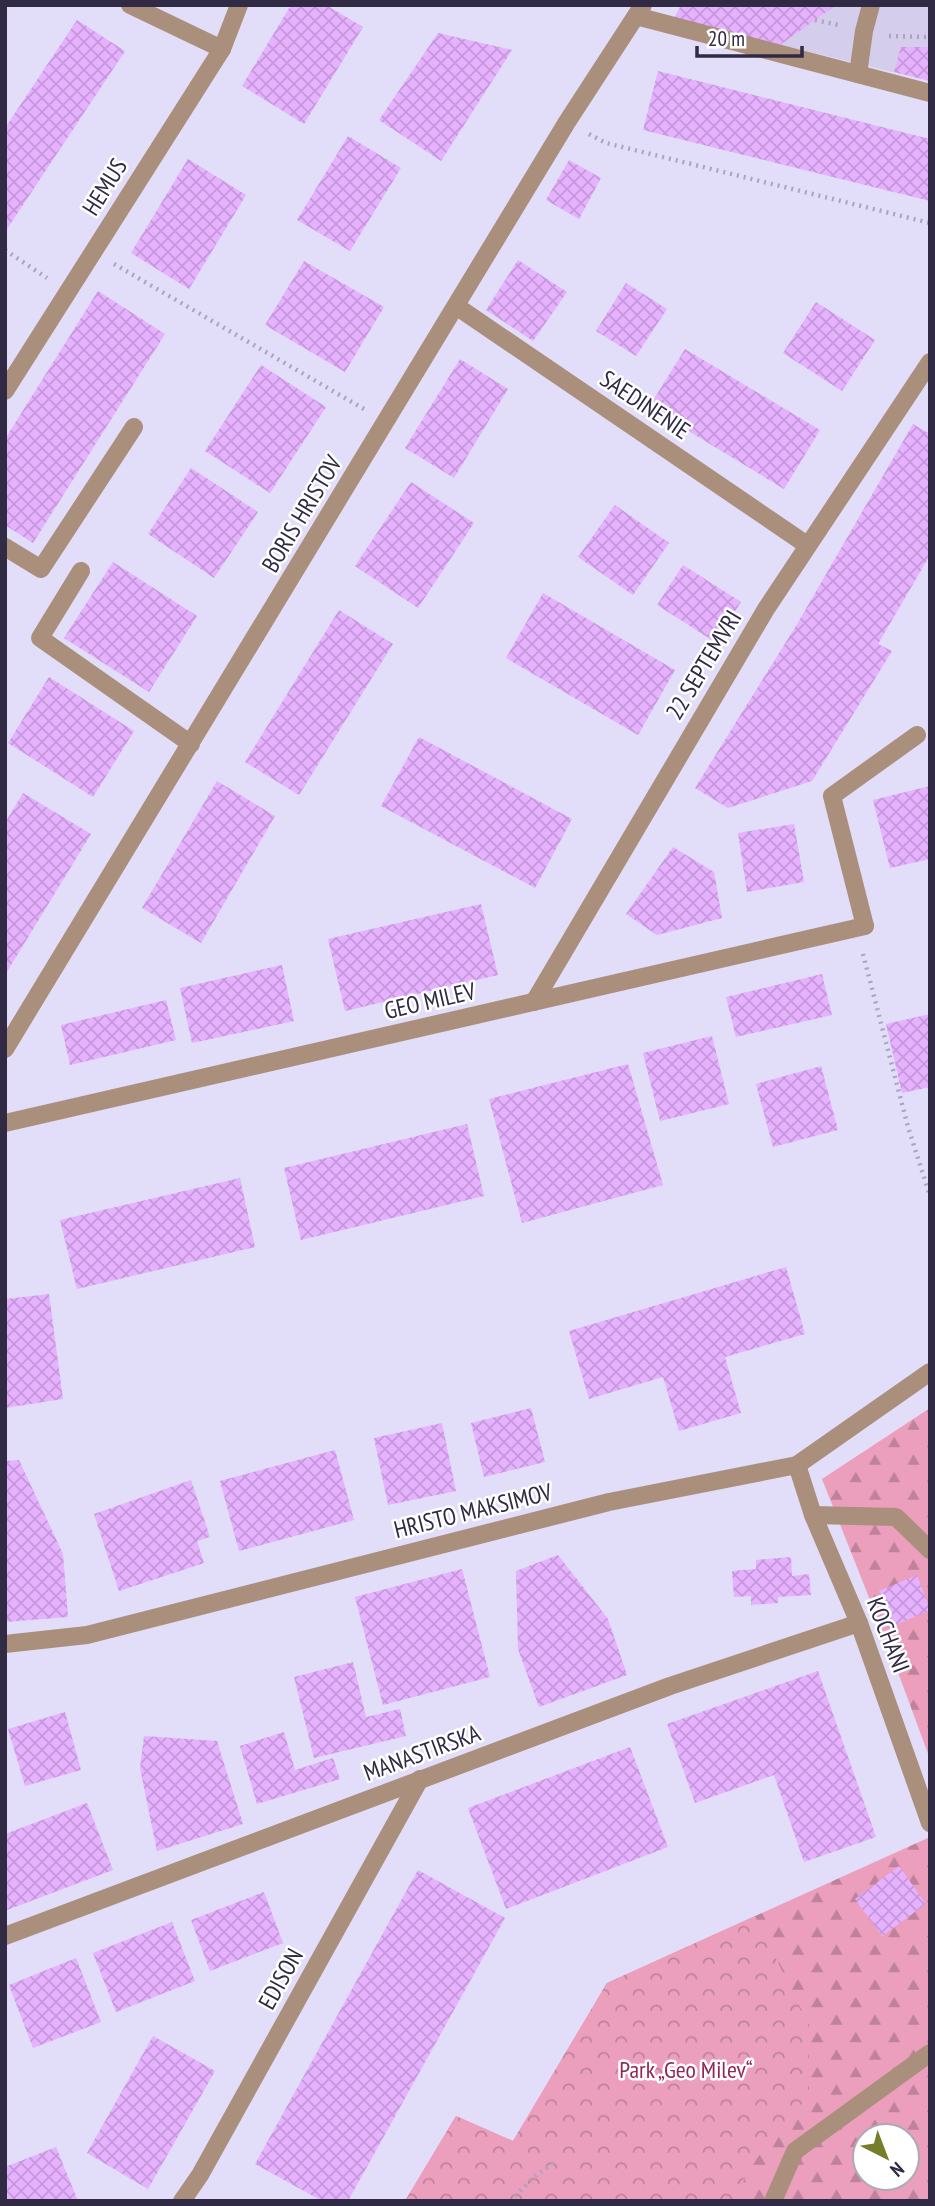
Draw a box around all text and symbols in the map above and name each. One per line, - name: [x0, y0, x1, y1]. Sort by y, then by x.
- scale bar: [697, 14, 802, 58]
- text: 20 m: [708, 25, 745, 52]
- street label: HEMUS: [75, 153, 134, 221]
- street label: SAEDINENIE: [594, 363, 696, 446]
- street label: BORIS HRISTOV: [255, 449, 349, 578]
- street label: 22 SEPTEMVRI: [659, 604, 748, 725]
- street label: GEO MILEV: [381, 975, 479, 1026]
- street label: HRISTO MAKSIMOV: [391, 1476, 556, 1545]
- street label: KOCHANI: [860, 1593, 917, 1677]
- street label: MANASTIRSKA: [359, 1717, 485, 1788]
- street label: EDISON: [251, 1943, 310, 2015]
- park label: Park „Geo Milev“: [619, 2054, 753, 2085]
- north arrow: [851, 2122, 921, 2192]
- text: N: [886, 2157, 909, 2182]

